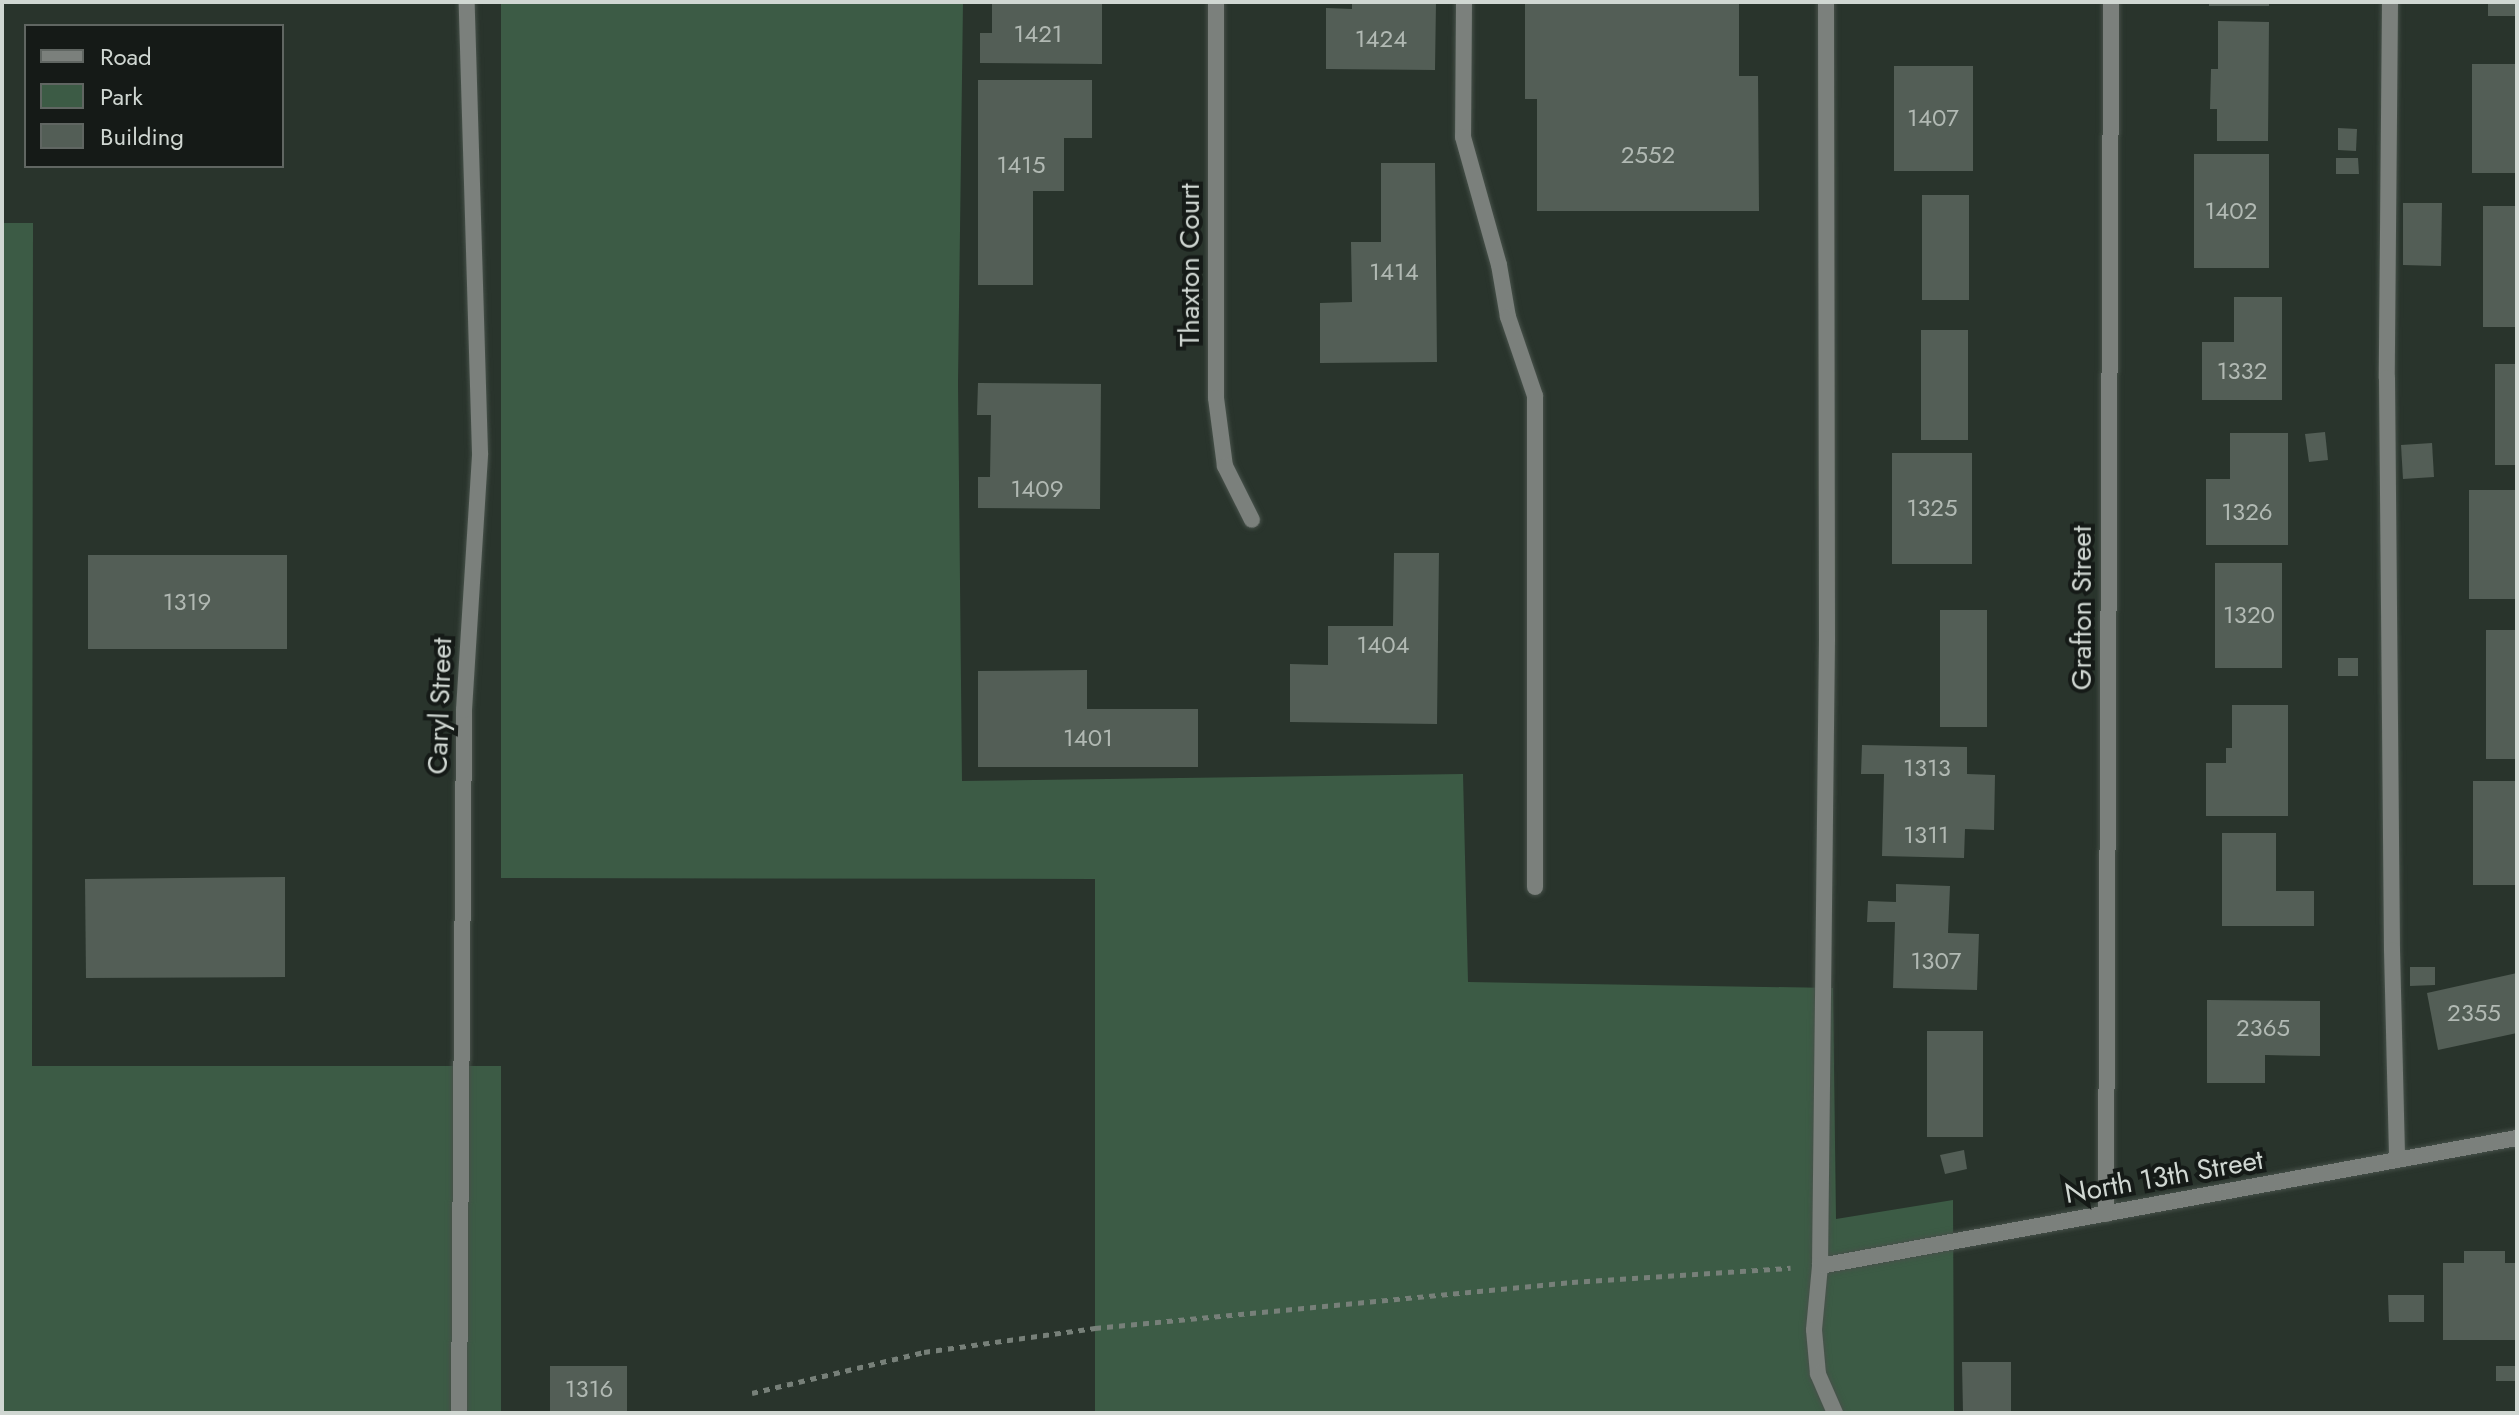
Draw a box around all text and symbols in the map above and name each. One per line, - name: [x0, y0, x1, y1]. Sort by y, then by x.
- house number: 1421: [1013, 20, 1063, 48]
- legend: [24, 24, 284, 168]
- house number: 1424: [1355, 25, 1407, 53]
- text: Road: [100, 39, 152, 74]
- text: Park: [100, 79, 143, 114]
- house number: 1407: [1907, 104, 1959, 132]
- text: Building: [100, 119, 184, 154]
- house number: 2552: [1621, 141, 1675, 169]
- house number: 1415: [996, 151, 1046, 179]
- street label: Thaxton Court: [1173, 183, 1207, 347]
- house number: 1402: [2205, 197, 2257, 225]
- house number: 1414: [1369, 258, 1419, 286]
- house number: 1332: [2217, 357, 2267, 385]
- house number: 1409: [1010, 475, 1064, 503]
- house number: 1325: [1906, 494, 1958, 522]
- house number: 1326: [2221, 498, 2273, 526]
- street label: Grafton Street: [2065, 526, 2099, 690]
- house number: 1319: [163, 588, 211, 616]
- house number: 1320: [2223, 601, 2275, 629]
- house number: 1404: [1356, 631, 1410, 659]
- street label: Caryl Street: [421, 637, 459, 775]
- house number: 1401: [1063, 724, 1113, 752]
- house number: 1313: [1903, 754, 1951, 782]
- house number: 1311: [1903, 821, 1949, 849]
- house number: 1307: [1911, 947, 1961, 975]
- house number: 2355: [2447, 999, 2501, 1027]
- house number: 2365: [2236, 1014, 2290, 1042]
- street label: North 13th Street: [2062, 1143, 2266, 1211]
- house number: 1316: [565, 1375, 613, 1403]

